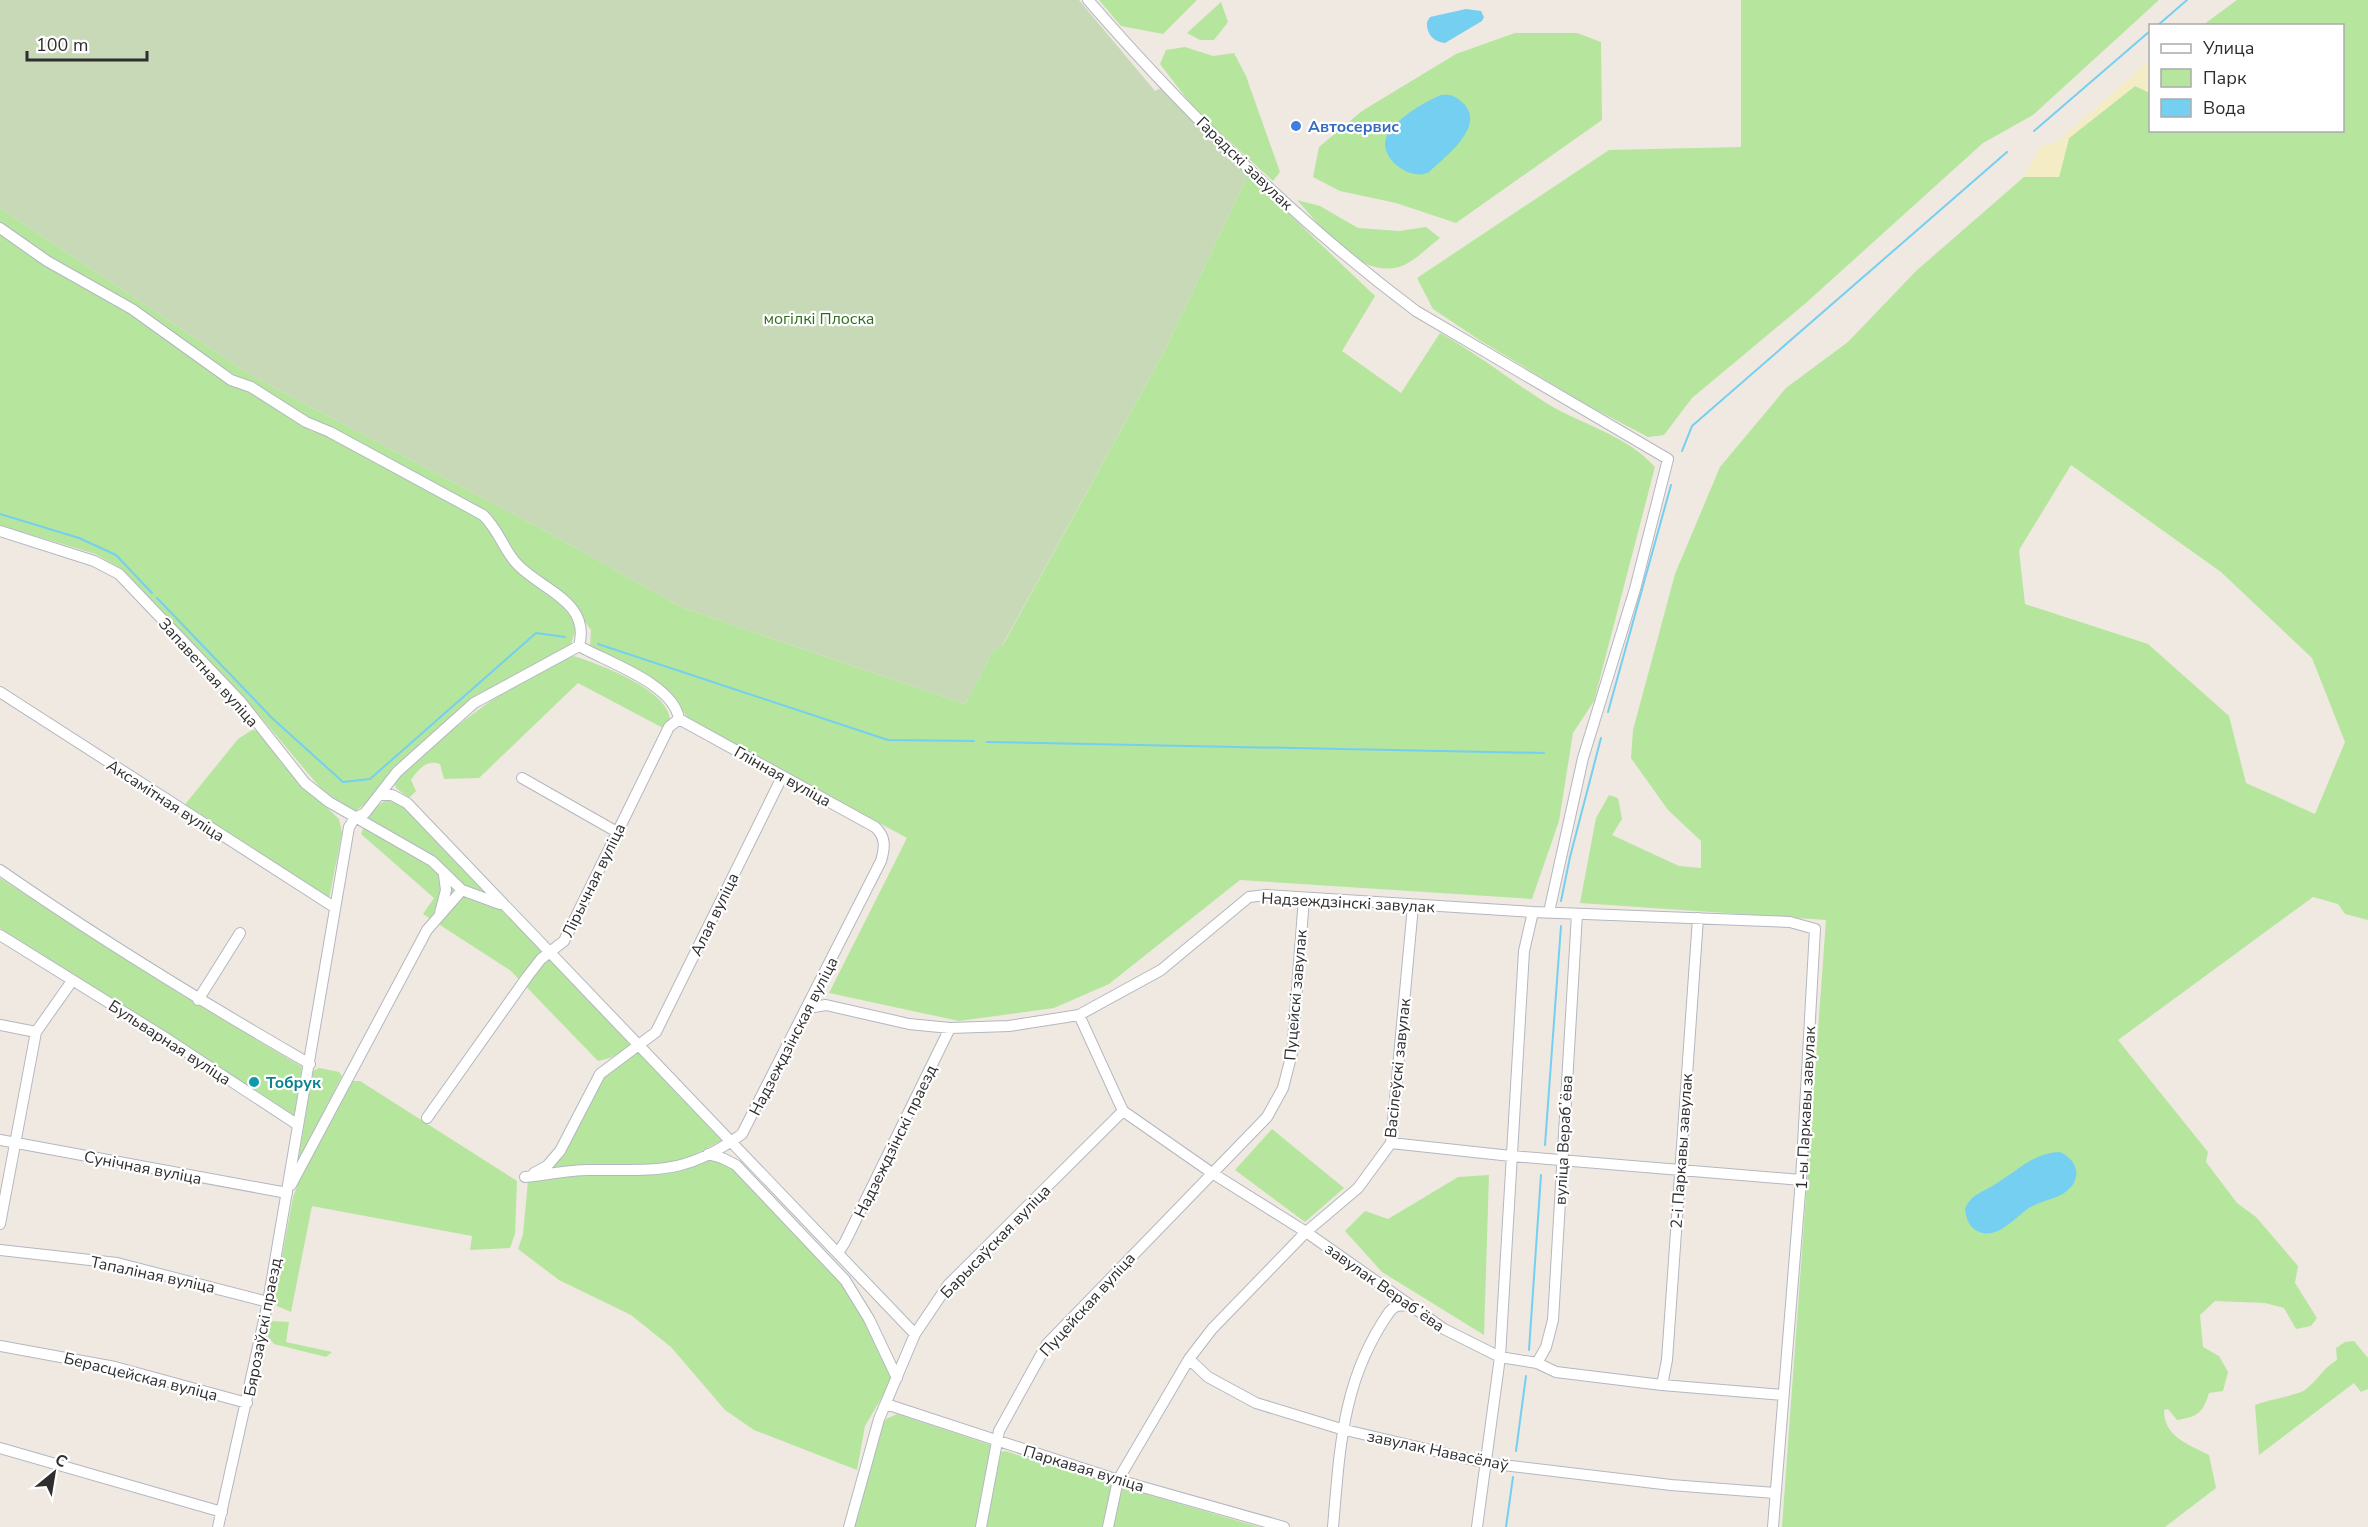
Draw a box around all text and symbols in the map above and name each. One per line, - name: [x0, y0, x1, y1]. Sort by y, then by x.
- scale bar: [27, 24, 147, 62]
- legend: [2149, 24, 2344, 132]
- text: 100 m: [36, 33, 88, 57]
- text: Улица: [2202, 36, 2254, 60]
- text: Парк: [2203, 66, 2247, 90]
- text: Вода: [2203, 96, 2246, 120]
- street label: Гарадскі завулак: [1191, 112, 1298, 216]
- place label: Автосервис: [1308, 116, 1399, 138]
- marker: Автосервис: [1289, 119, 1303, 133]
- park label: могілкі Плоска: [764, 308, 874, 330]
- street label: Запаветная вуліца: [153, 613, 263, 732]
- street label: Глінная вуліца: [730, 741, 835, 813]
- street label: Аксамітная вуліца: [102, 754, 229, 847]
- street label: Лірычная вуліца: [557, 820, 631, 941]
- street label: Алая вуліца: [685, 869, 745, 960]
- street label: Надзеждзінскі завулак: [1261, 887, 1436, 919]
- street label: Пуцейскі завулак: [1279, 928, 1313, 1062]
- street label: Надзеждзінская вуліца: [744, 953, 844, 1120]
- street label: Бульварная вуліца: [104, 995, 235, 1091]
- street label: Васілеўскі завулак: [1380, 997, 1416, 1139]
- street label: 1-ы Паркавы завулак: [1791, 1025, 1821, 1190]
- street label: Надзеждзінскі праезд: [849, 1061, 943, 1222]
- place label: Тобрук: [266, 1072, 322, 1094]
- street label: 2-і Паркавы завулак: [1666, 1072, 1698, 1229]
- marker: Тобрук: [247, 1075, 261, 1089]
- street label: вуліца Верабʼёва: [1550, 1075, 1578, 1205]
- street label: Сунічная вуліца: [82, 1146, 204, 1190]
- street label: Барысаўская вуліца: [936, 1180, 1056, 1303]
- street label: завулак Верабʼёва: [1320, 1238, 1449, 1337]
- street label: Пуцейская вуліца: [1035, 1248, 1141, 1362]
- street label: Тапаліная вуліца: [89, 1251, 217, 1299]
- street label: Бярозаўскі праезд: [239, 1256, 287, 1398]
- street label: Берасцейская вуліца: [62, 1347, 220, 1407]
- street label: завулак Навасёлаў: [1365, 1425, 1511, 1477]
- street label: Паркавая вуліца: [1021, 1440, 1147, 1498]
- north arrow: [24, 1443, 84, 1503]
- text: С: [51, 1449, 71, 1473]

